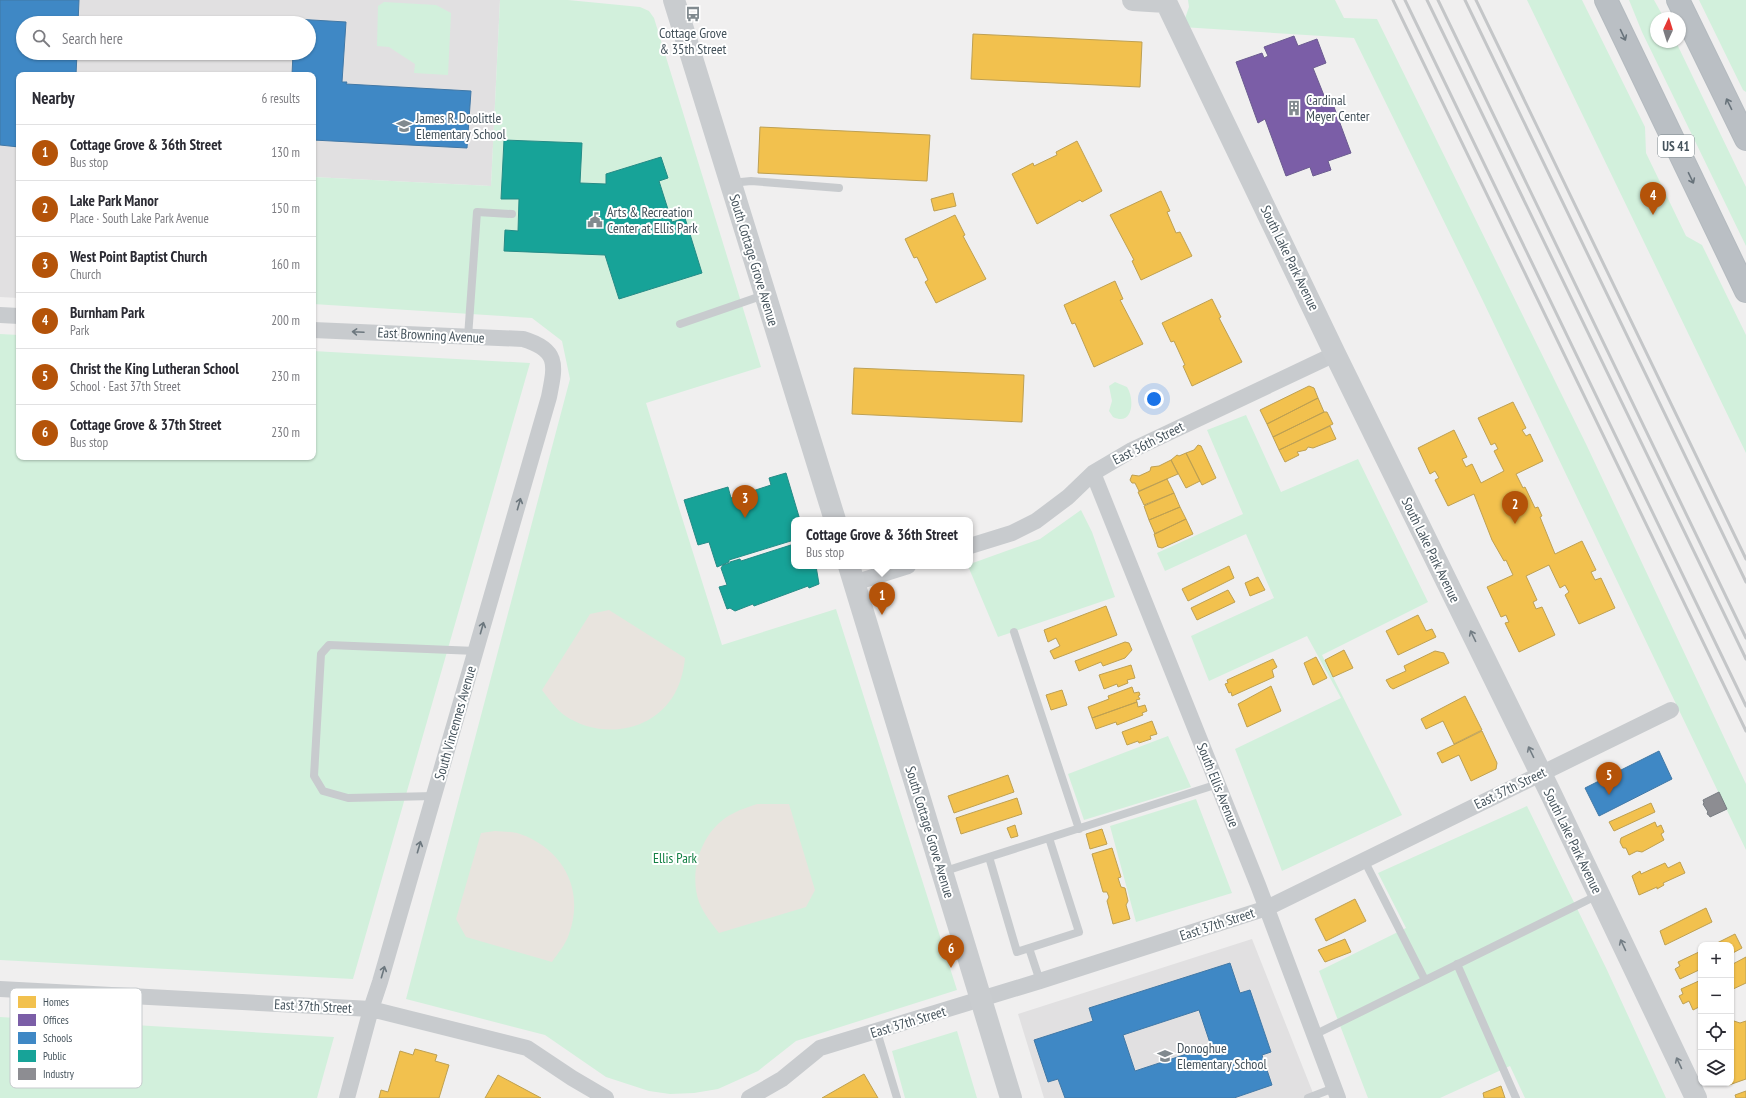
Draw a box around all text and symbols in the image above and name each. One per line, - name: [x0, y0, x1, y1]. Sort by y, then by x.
- bus stop icon: Cottage Grove & 35th Street: [684, 5, 702, 23]
- north arrow: [1650, 12, 1686, 48]
- search box: [16, 16, 316, 60]
- place label: Cottage Grove & 35th Street: [659, 24, 727, 58]
- icon: search: [30, 27, 52, 49]
- text: Search here: [62, 29, 123, 48]
- one-way arrow: [1620, 29, 1627, 41]
- text: Nearby: [32, 87, 75, 109]
- text: 6 results: [261, 90, 300, 107]
- place label: Cardinal Meyer Center: [1306, 91, 1370, 125]
- one-way arrow: [1725, 98, 1732, 110]
- building icon: Cardinal Meyer Center: [1285, 99, 1303, 117]
- place label: James R. Doolittle Elementary School: [415, 109, 506, 143]
- school or university icon: James R. Doolittle Elementary School: [395, 117, 413, 135]
- text: Cottage Grove & 36th Street: [70, 135, 222, 154]
- road number: US 41: [1658, 135, 1694, 157]
- text: 1: [42, 144, 48, 161]
- text: 130 m: [271, 144, 300, 161]
- text: Bus stop: [70, 154, 108, 171]
- one-way arrow: [1688, 171, 1695, 183]
- pin: 4: [1640, 182, 1666, 215]
- text: Lake Park Manor: [70, 191, 158, 210]
- street label: South Cottage Grove Avenue: [725, 192, 783, 328]
- text: 2: [42, 200, 48, 217]
- text: 150 m: [271, 200, 300, 217]
- street label: South Lake Park Avenue: [1257, 202, 1323, 314]
- place label: Arts & Recreation Center at Ellis Park: [607, 203, 698, 237]
- text: Place · South Lake Park Avenue: [70, 210, 209, 227]
- public building icon: Arts & Recreation Center at Ellis Park: [586, 211, 604, 229]
- text: West Point Baptist Church: [70, 247, 207, 266]
- text: 3: [42, 256, 48, 273]
- text: 160 m: [271, 256, 300, 273]
- text: Church: [70, 266, 101, 283]
- text: Burnham Park: [70, 303, 145, 322]
- text: 4: [42, 312, 48, 329]
- text: 200 m: [271, 312, 300, 329]
- text: Park: [70, 322, 89, 339]
- street label: East Browning Avenue: [377, 323, 485, 347]
- one-way arrow: [352, 328, 365, 335]
- text: Christ the King Lutheran School: [70, 359, 239, 378]
- text: 5: [42, 368, 48, 385]
- text: 230 m: [271, 368, 300, 385]
- text: School · East 37th Street: [70, 378, 181, 395]
- your location: [1144, 389, 1164, 409]
- text: Cottage Grove & 37th Street: [70, 415, 222, 434]
- street label: East 36th Street: [1109, 417, 1187, 469]
- text: 6: [42, 424, 48, 441]
- text: 230 m: [271, 424, 300, 441]
- text: Bus stop: [70, 434, 108, 451]
- pin: 3: [732, 485, 758, 518]
- pin: 2: [1502, 491, 1528, 524]
- street label: South Lake Park Avenue: [1398, 494, 1464, 606]
- one-way arrow: [516, 497, 523, 510]
- popup: [791, 517, 973, 569]
- text: Cottage Grove & 36th Street: [806, 525, 958, 544]
- text: Bus stop: [806, 544, 844, 561]
- pin: 1: [869, 582, 895, 615]
- one-way arrow: [479, 622, 486, 635]
- one-way arrow: [1469, 630, 1477, 642]
- street label: South Vincennes Avenue: [430, 664, 480, 782]
- street label: South Ellis Avenue: [1193, 740, 1243, 830]
- one-way arrow: [1527, 747, 1534, 759]
- pin: 5: [1596, 762, 1622, 795]
- street label: East 37th Street: [1471, 763, 1549, 813]
- street label: South Cottage Grove Avenue: [901, 764, 959, 900]
- street label: South Lake Park Avenue: [1540, 785, 1606, 897]
- one-way arrow: [416, 841, 423, 854]
- park label: Ellis Park: [653, 849, 698, 867]
- street label: East 37th Street: [1177, 903, 1257, 945]
- pin: 6: [938, 935, 964, 968]
- one-way arrow: [1619, 940, 1626, 952]
- map controls: [1698, 942, 1734, 1086]
- button: +: [1698, 942, 1734, 978]
- one-way arrow: [380, 966, 387, 979]
- button: −: [1698, 978, 1734, 1014]
- legend: [10, 988, 142, 1088]
- text: Homes: [43, 995, 69, 1009]
- street label: East 37th Street: [274, 995, 352, 1017]
- street label: East 37th Street: [868, 1002, 948, 1042]
- text: Offices: [43, 1013, 69, 1027]
- button: locate: [1698, 1014, 1734, 1050]
- text: Schools: [43, 1031, 73, 1045]
- place label: Donoghue Elementary School: [1177, 1039, 1267, 1073]
- school or university icon: Donoghue Elementary School: [1156, 1047, 1174, 1065]
- text: Public: [43, 1049, 66, 1063]
- button: layers: [1698, 1050, 1734, 1086]
- one-way arrow: [1675, 1057, 1682, 1069]
- text: Industry: [43, 1067, 75, 1081]

